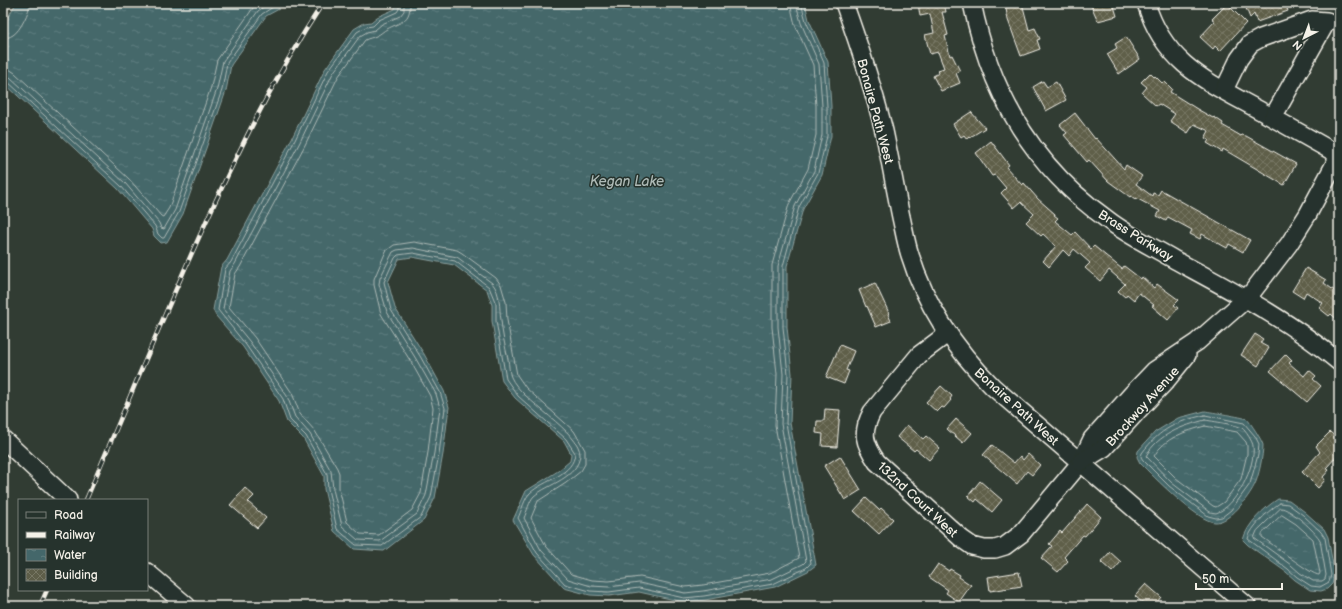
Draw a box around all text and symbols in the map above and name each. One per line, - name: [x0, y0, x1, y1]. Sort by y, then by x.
- north arrow: [1284, 18, 1324, 58]
- text: N: [1290, 37, 1305, 53]
- street label: Bonaire Path West: [853, 57, 897, 166]
- water label: Kegan Lake: [590, 173, 664, 190]
- street label: Brass Parkway: [1095, 207, 1176, 265]
- street label: Brockway Avenue: [1103, 363, 1183, 450]
- street label: Bonaire Path West: [971, 365, 1062, 449]
- street label: 132nd Court West: [874, 458, 961, 541]
- legend: [18, 499, 148, 591]
- text: Road: [54, 508, 83, 523]
- text: Railway: [54, 528, 96, 543]
- text: Water: [54, 548, 86, 563]
- scale bar: [1196, 565, 1282, 591]
- text: Building: [54, 568, 98, 583]
- text: 50 m: [1202, 572, 1229, 587]

